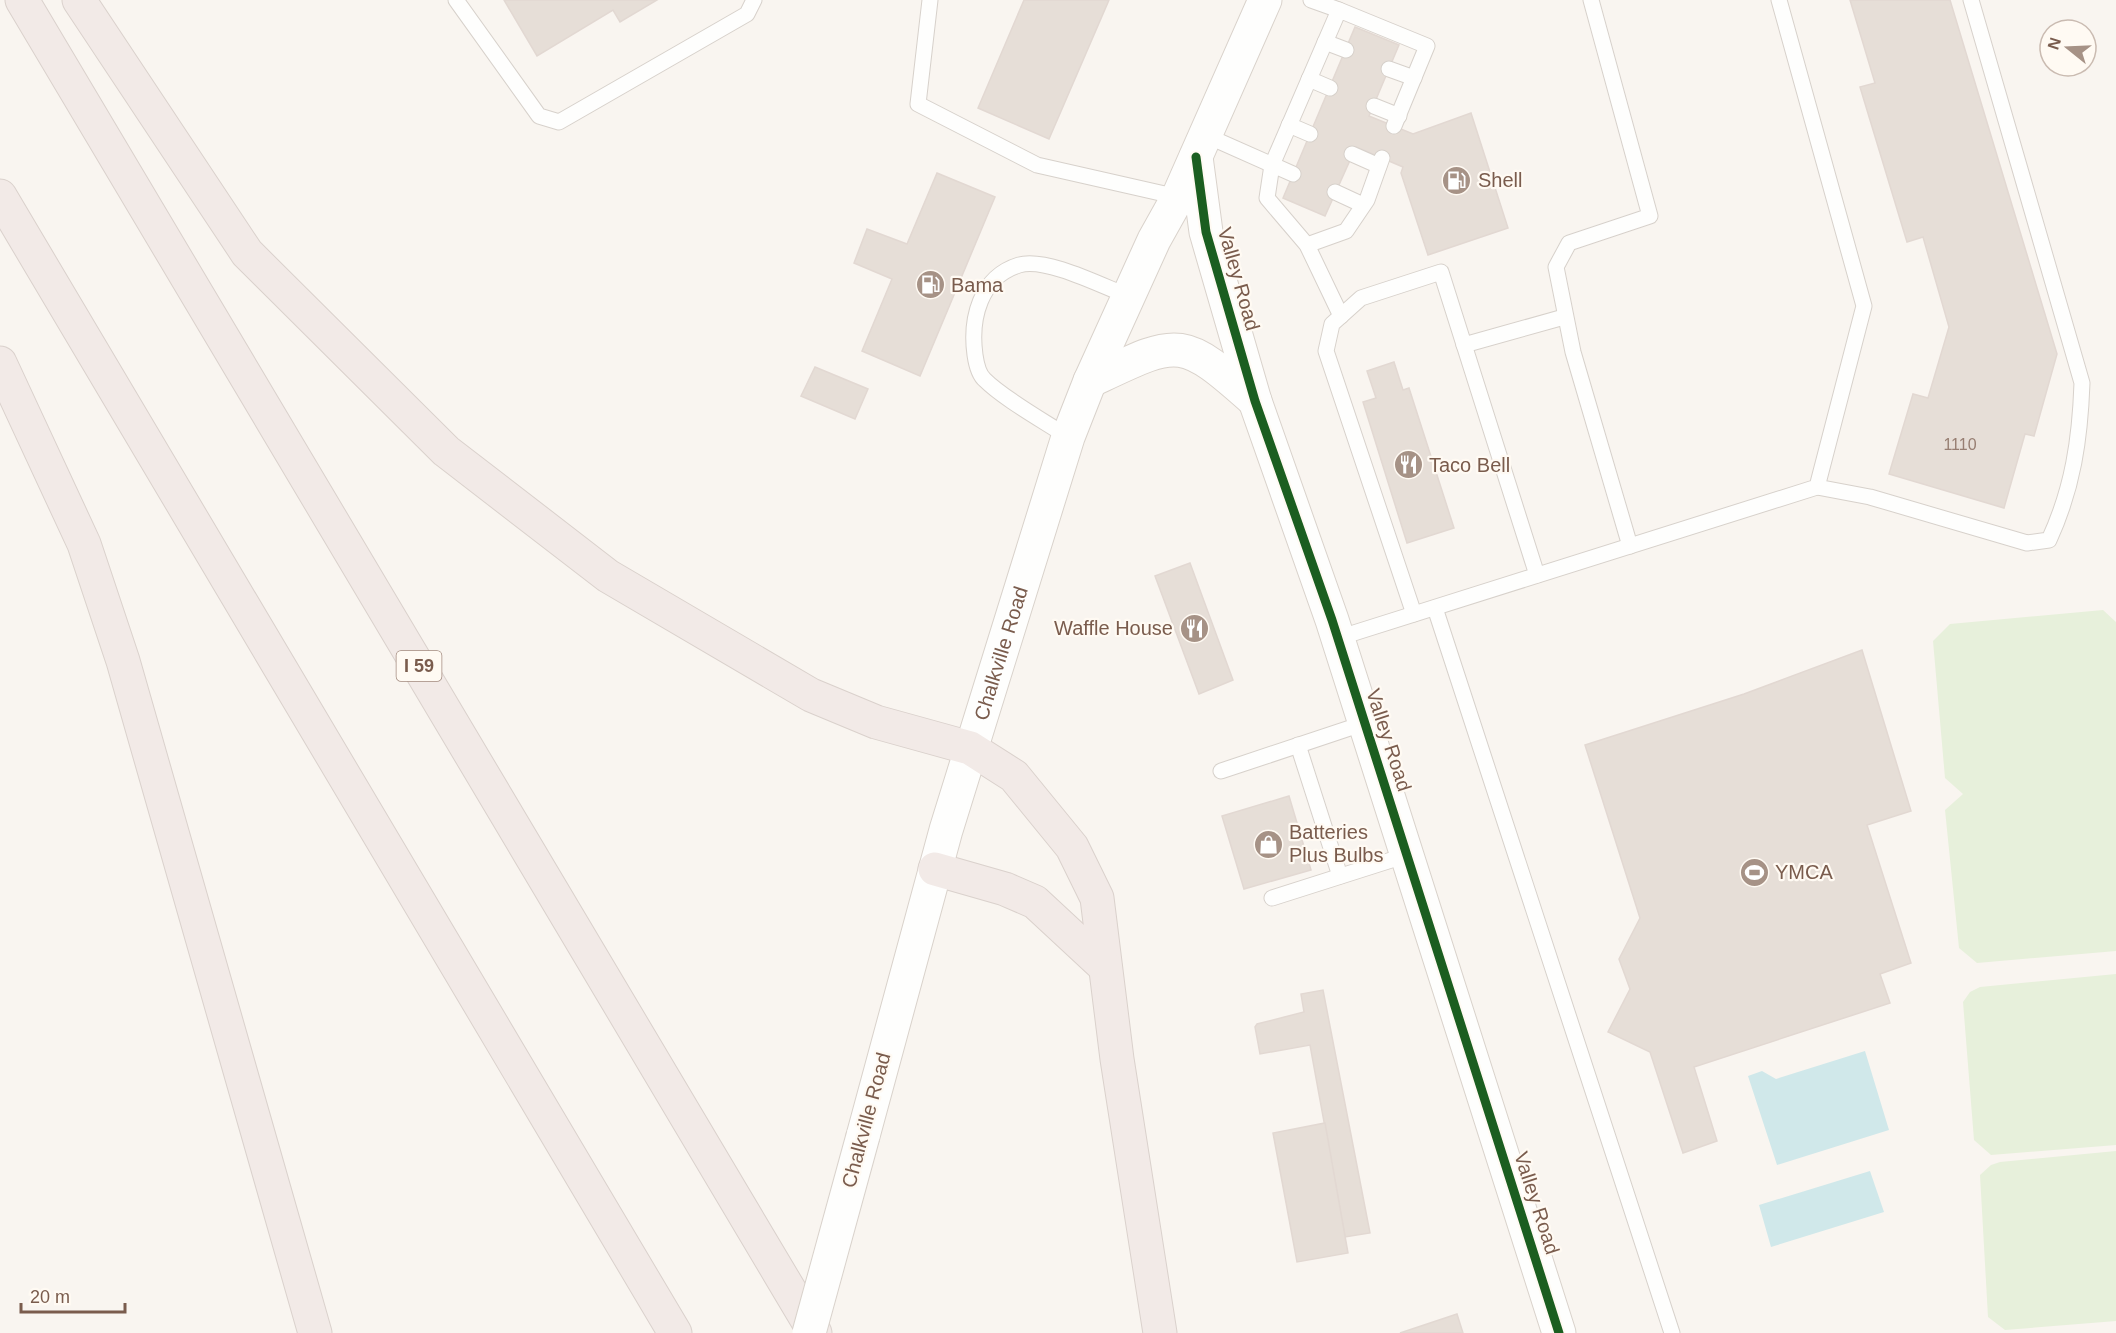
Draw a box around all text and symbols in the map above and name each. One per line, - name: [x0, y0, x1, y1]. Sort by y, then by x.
- north arrow: [2038, 18, 2098, 78]
- text: N: [2044, 35, 2064, 52]
- fuel station icon: Shell: [1441, 164, 1473, 196]
- place label: Shell: [1478, 169, 1522, 191]
- street label: Valley Road: [1214, 225, 1264, 333]
- fuel station icon: Bama: [914, 269, 946, 301]
- place label: Bama: [951, 274, 1004, 296]
- house number: 1110: [1943, 436, 1977, 453]
- restaurant icon: Taco Bell: [1392, 449, 1424, 481]
- place label: Taco Bell: [1429, 454, 1510, 476]
- street label: Chalkville Road: [970, 584, 1032, 723]
- restaurant icon: Waffle House: [1178, 612, 1210, 644]
- place label: Waffle House: [1054, 617, 1173, 639]
- road number: I 59: [396, 651, 442, 681]
- street label: Valley Road: [1362, 686, 1416, 794]
- place label: Batteries Plus Bulbs: [1289, 821, 1384, 866]
- shop icon: Batteries Plus Bulbs: [1252, 828, 1284, 860]
- sports icon: YMCA: [1738, 856, 1770, 888]
- place label: YMCA: [1775, 861, 1833, 883]
- street label: Chalkville Road: [837, 1050, 895, 1190]
- street label: Valley Road: [1510, 1149, 1564, 1257]
- scale bar: [21, 1276, 124, 1314]
- text: 20 m: [30, 1287, 70, 1307]

